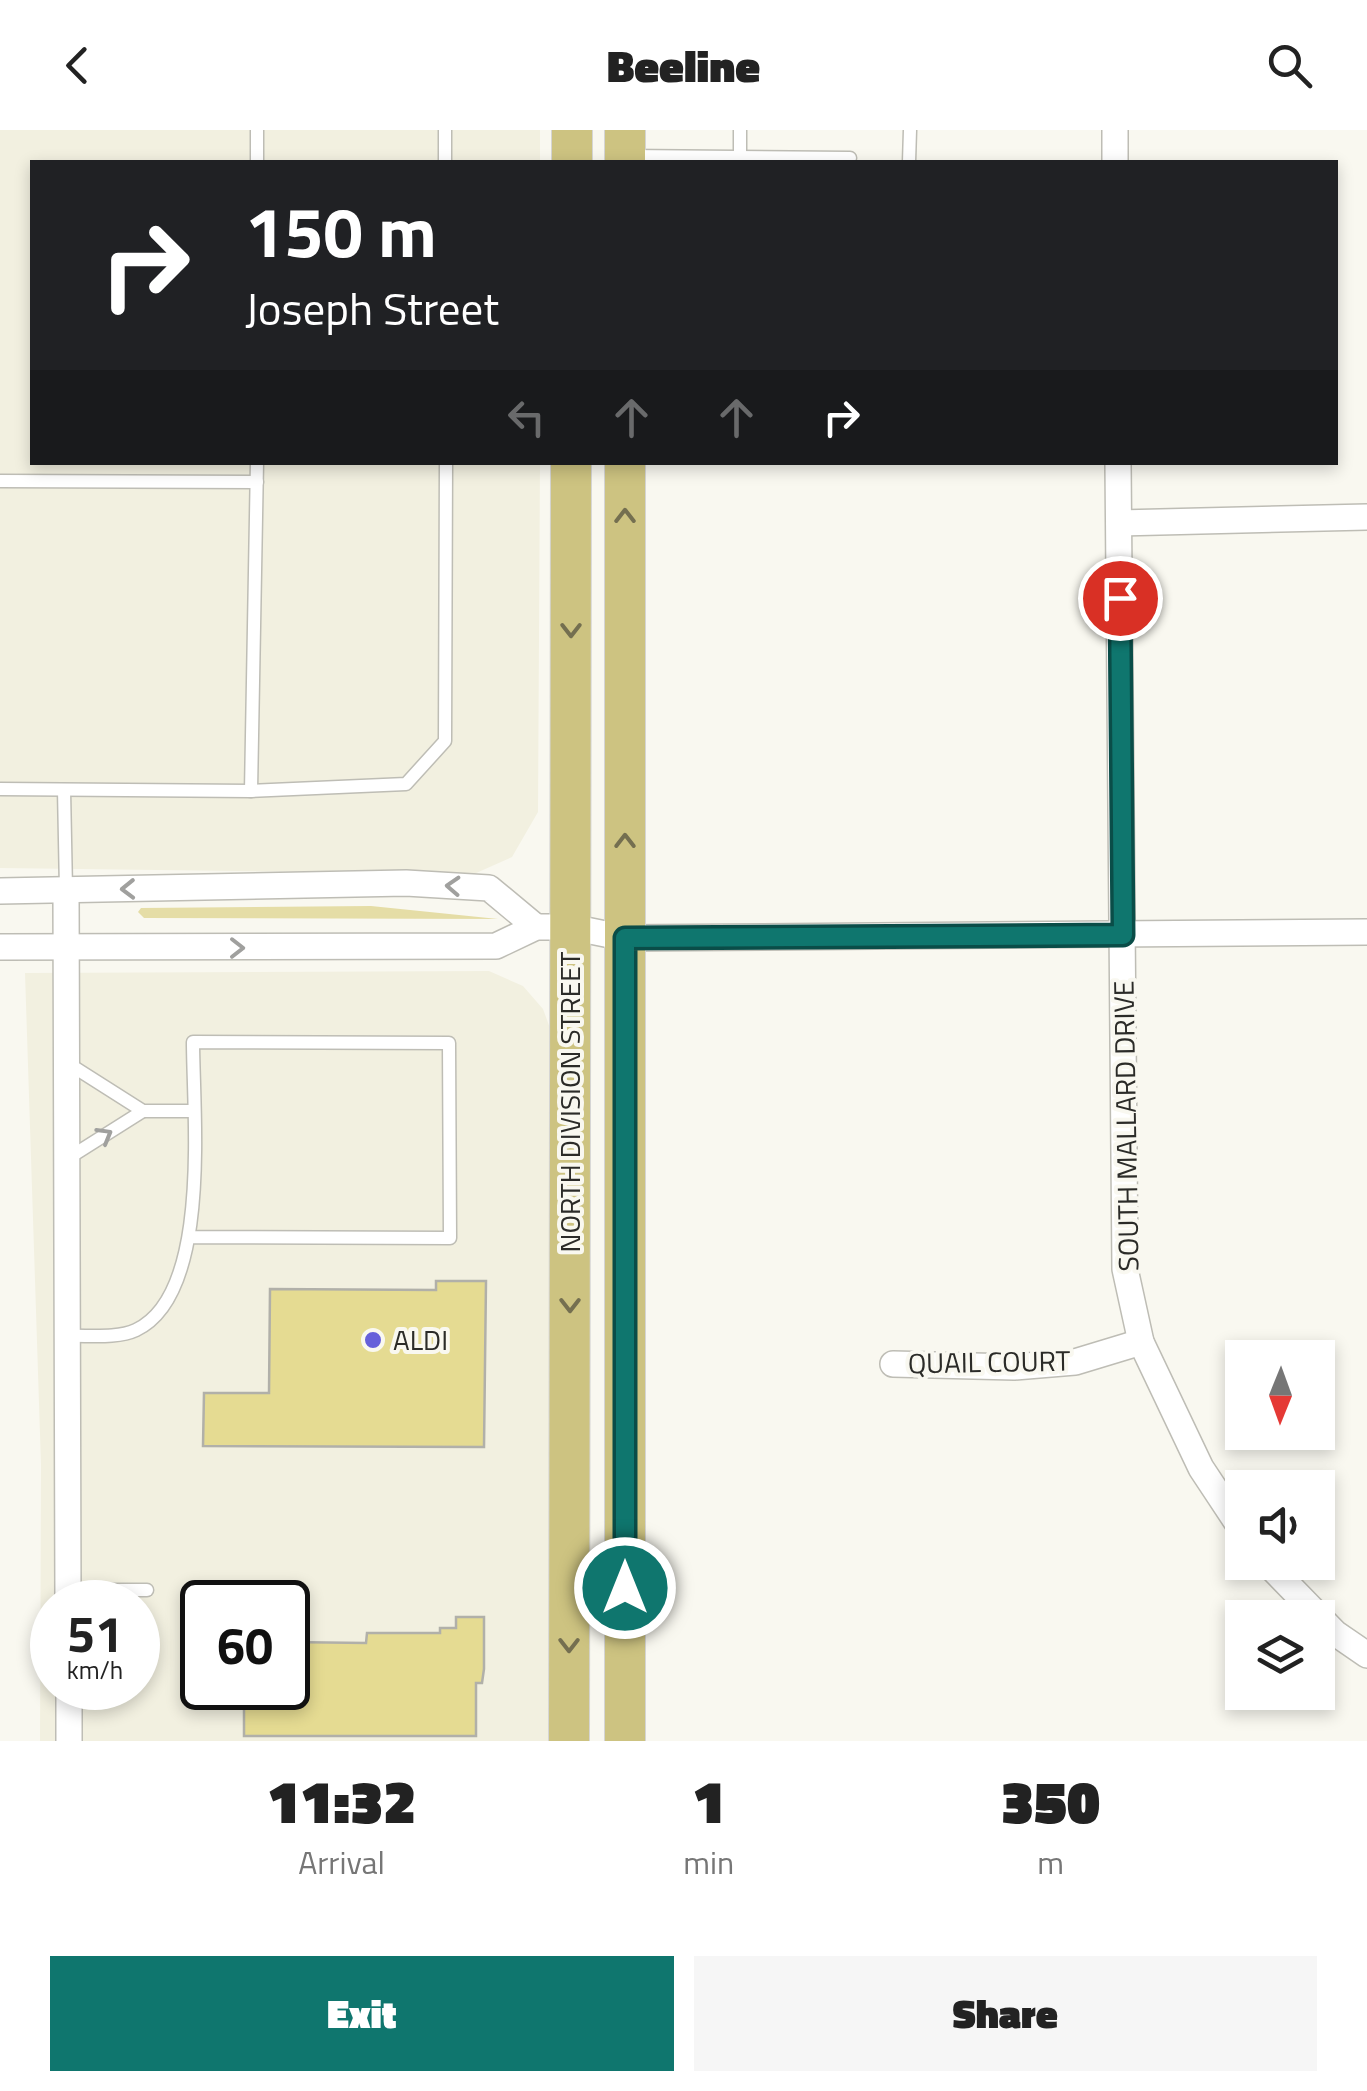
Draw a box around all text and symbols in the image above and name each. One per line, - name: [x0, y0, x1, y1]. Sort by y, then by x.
- text: Beeline: [607, 31, 760, 99]
- icon: back: [50, 38, 105, 93]
- icon: search: [1262, 38, 1317, 93]
- text: 150 m: [245, 178, 437, 284]
- icon: right: [80, 200, 210, 330]
- text: Joseph Street: [245, 274, 499, 342]
- icon: left: [499, 390, 554, 445]
- icon: ahead: [604, 390, 659, 445]
- icon: ahead: [709, 390, 764, 445]
- icon: right: [814, 390, 869, 445]
- one-way arrow: [614, 507, 636, 522]
- pin: [1078, 556, 1163, 641]
- icon: arrive: [1093, 571, 1148, 626]
- one-way arrow: [560, 622, 582, 638]
- one-way arrow: [614, 832, 636, 848]
- one-way arrow: [444, 876, 460, 897]
- one-way arrow: [120, 878, 136, 899]
- one-way arrow: [230, 937, 246, 958]
- street label: NORTH DIVISION STREET: [548, 951, 591, 1252]
- street label: SOUTH MALLARD DRIVE: [1101, 980, 1150, 1272]
- one-way arrow: [94, 1128, 112, 1147]
- one-way arrow: [559, 1298, 581, 1313]
- place label: ALDI: [393, 1318, 448, 1361]
- marker: ALDI: [362, 1329, 384, 1351]
- street label: QUAIL COURT: [907, 1339, 1071, 1384]
- north arrow: [1225, 1340, 1335, 1450]
- map controls: [1225, 1340, 1335, 1710]
- button: sound: [1225, 1470, 1335, 1580]
- position arrow: [573, 1536, 677, 1640]
- speed limit sign: 60: [180, 1580, 310, 1710]
- text: 51: [67, 1595, 123, 1671]
- button: layers: [1225, 1600, 1335, 1710]
- one-way arrow: [558, 1638, 580, 1653]
- text: km/h: [67, 1651, 123, 1689]
- text: 11:32: [267, 1755, 416, 1846]
- text: 1: [692, 1755, 725, 1846]
- text: 350: [1001, 1755, 1100, 1846]
- text: Arrival: [298, 1838, 385, 1886]
- text: min: [683, 1838, 734, 1886]
- text: m: [1037, 1838, 1064, 1886]
- button: Exit: [50, 1956, 674, 2071]
- button: Share: [694, 1956, 1317, 2071]

